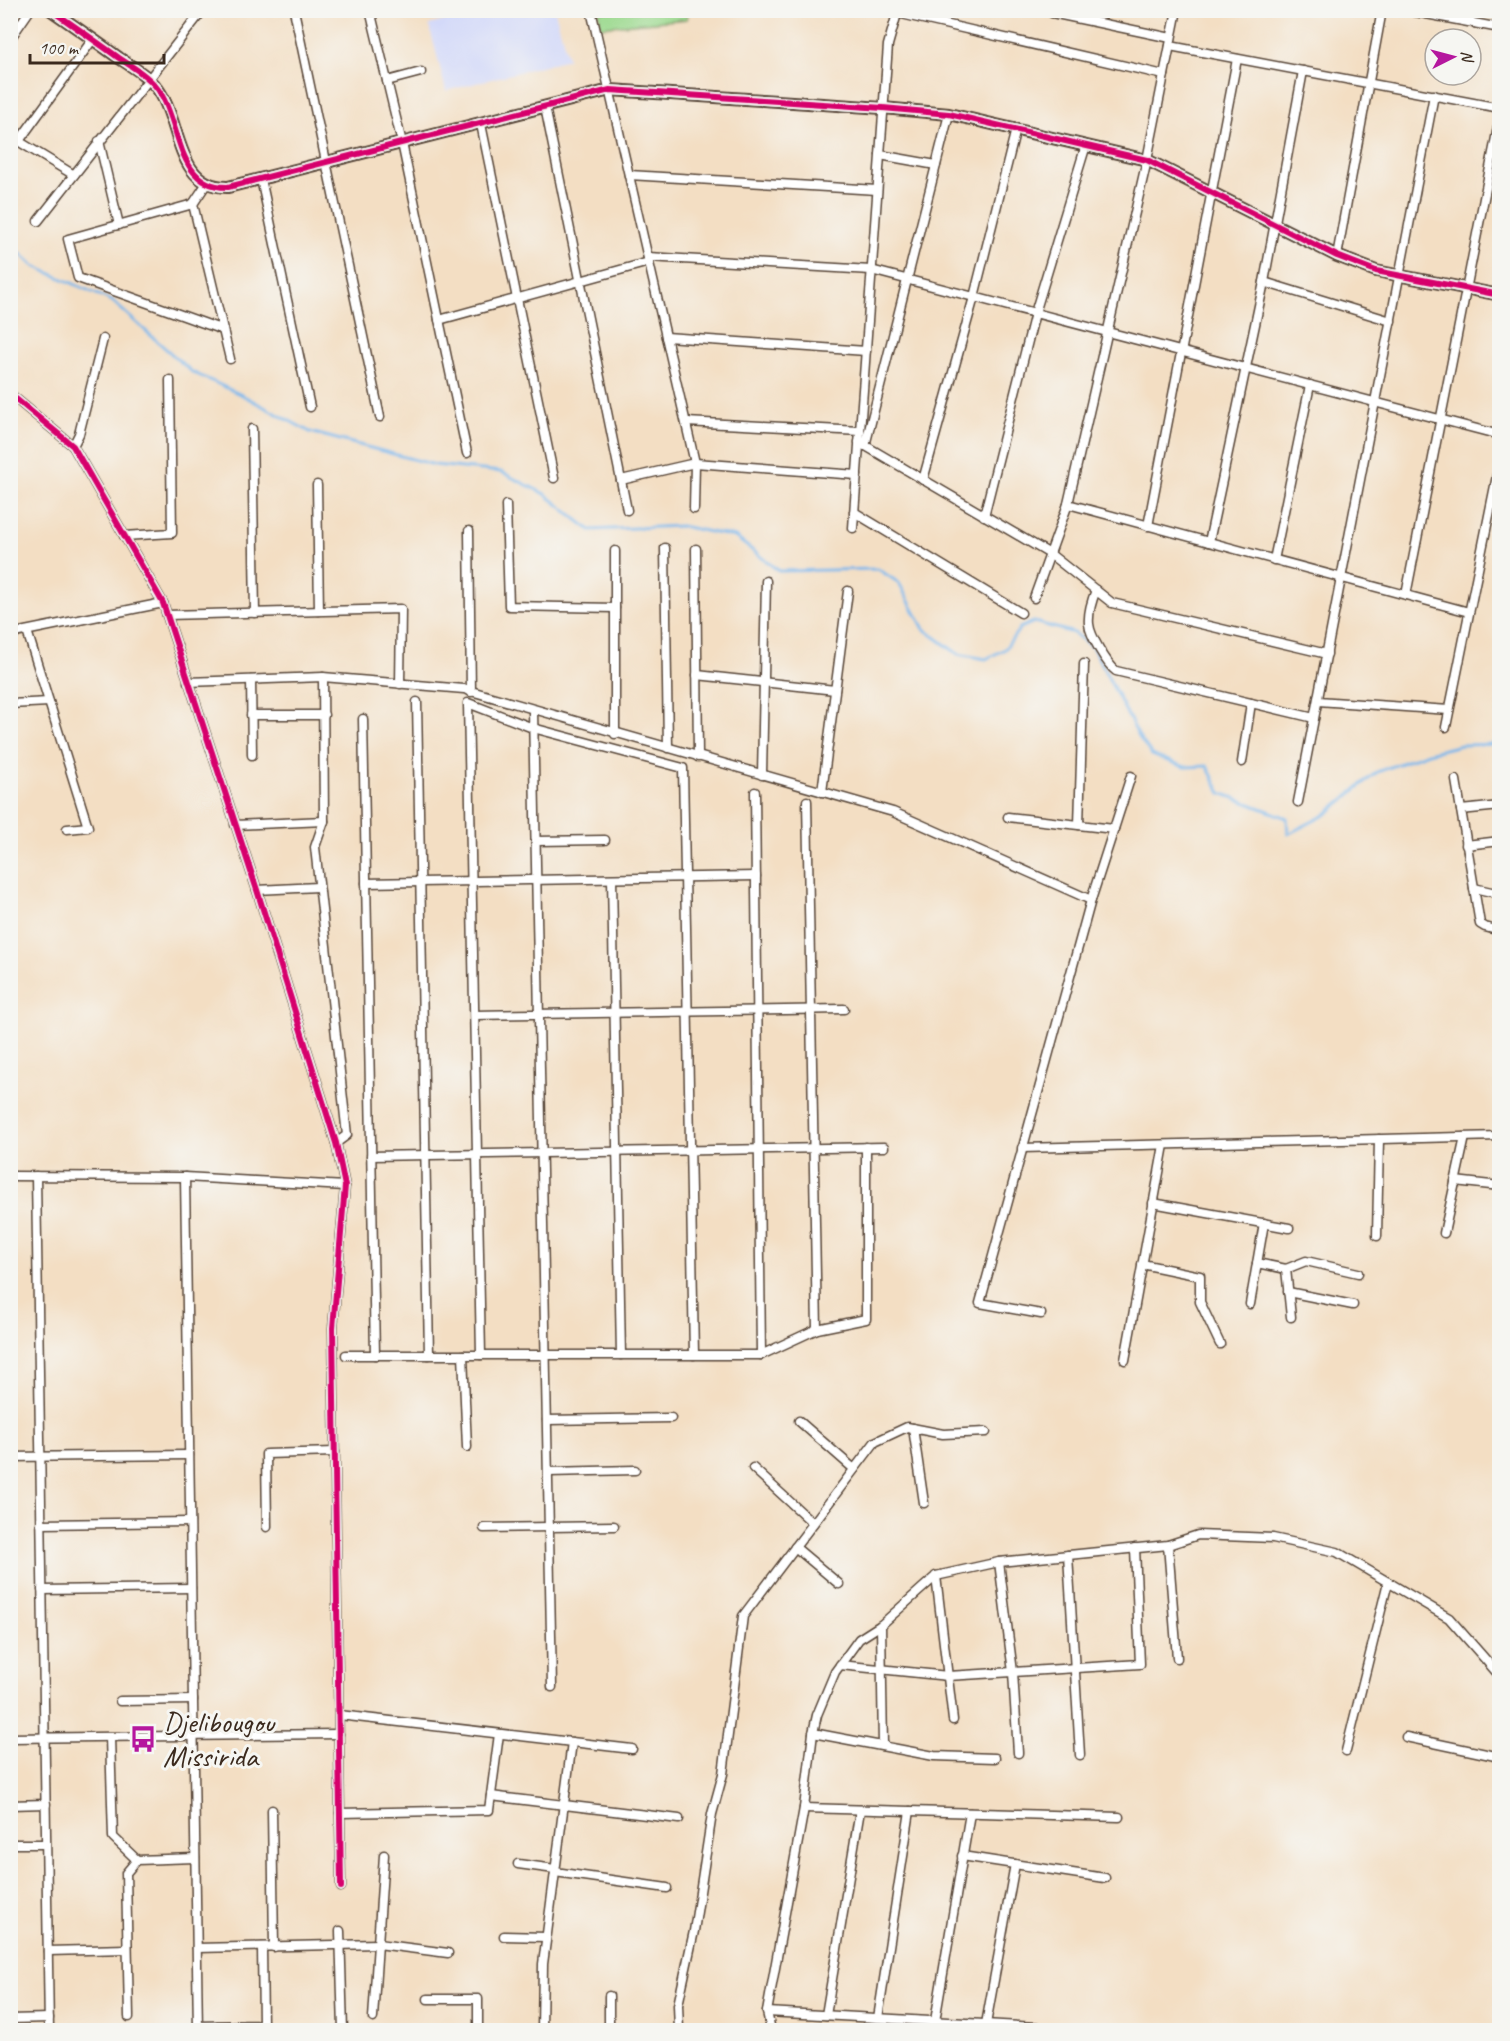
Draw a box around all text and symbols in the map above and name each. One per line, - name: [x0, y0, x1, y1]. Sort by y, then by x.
- scale bar: [30, 27, 164, 65]
- north arrow: [1423, 27, 1483, 87]
- text: 100 m: [39, 37, 80, 59]
- text: N: [1456, 50, 1478, 65]
- place label: Djelibougou Missirida: [163, 1703, 276, 1775]
- bus stop icon: Djelibougou Missirida: [128, 1724, 158, 1754]

